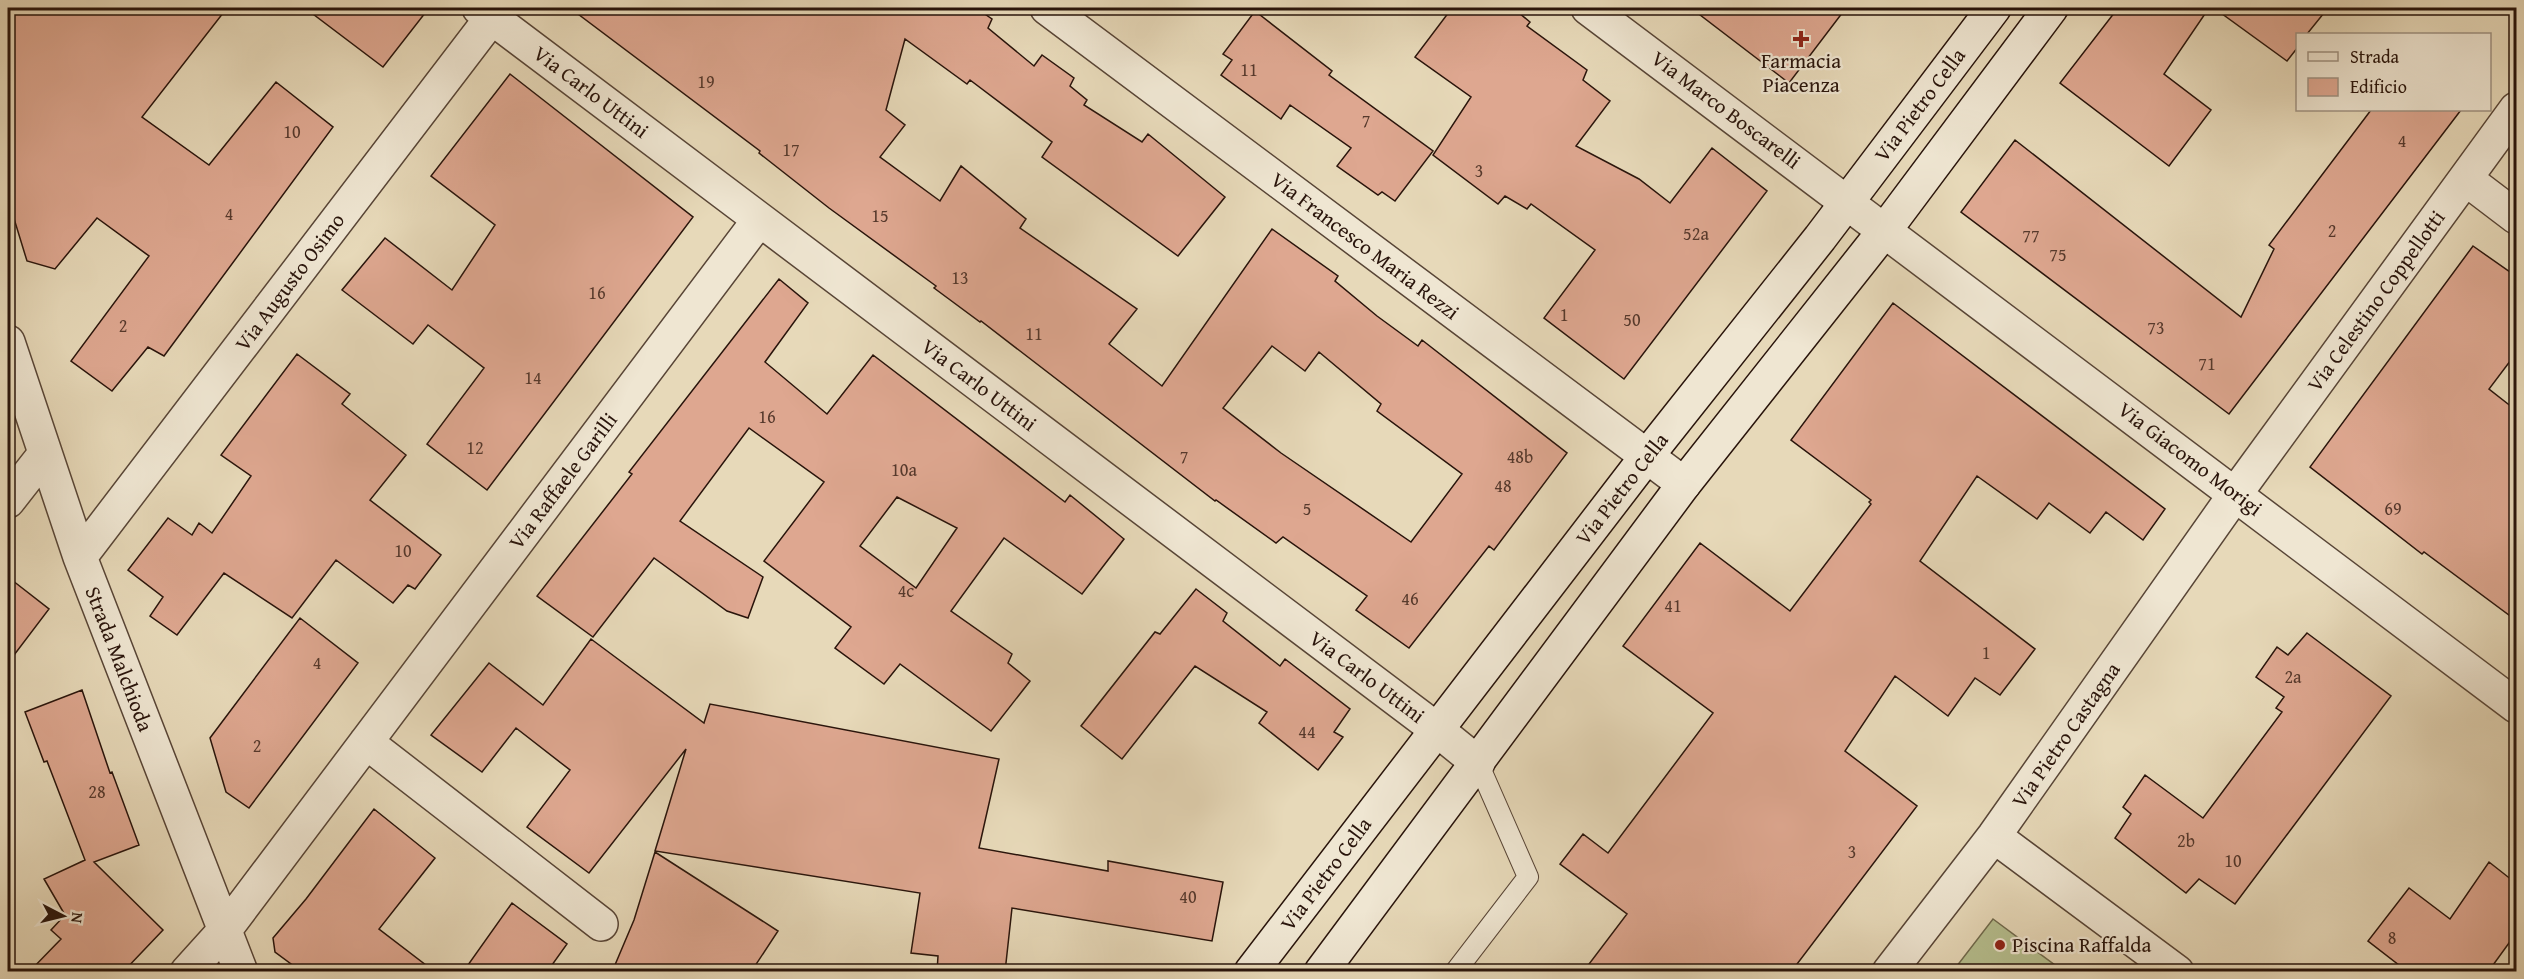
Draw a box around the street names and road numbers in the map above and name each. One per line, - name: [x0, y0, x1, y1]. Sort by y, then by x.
- street label: Via Carlo Uttini: [527, 38, 656, 145]
- street label: Via Pietro Cella: [1867, 41, 1973, 168]
- street label: Via Marco Boscarelli: [1645, 43, 1808, 176]
- street label: Via Francesco Maria Rezzi: [1264, 164, 1466, 327]
- street label: Via Celestino Coppellotti: [2299, 203, 2452, 398]
- street label: Via Augusto Osimo: [227, 206, 352, 357]
- street label: Via Carlo Uttini: [915, 331, 1044, 438]
- street label: Via Giacomo Morigi: [2112, 394, 2269, 523]
- street label: Via Raffaele Garilli: [501, 406, 625, 556]
- street label: Via Pietro Cella: [1568, 426, 1676, 552]
- street label: Strada Malchioda: [78, 582, 161, 736]
- street label: Via Carlo Uttini: [1303, 623, 1432, 730]
- street label: Via Pietro Castagna: [2004, 656, 2128, 814]
- street label: Via Pietro Cella: [1273, 810, 1379, 937]

